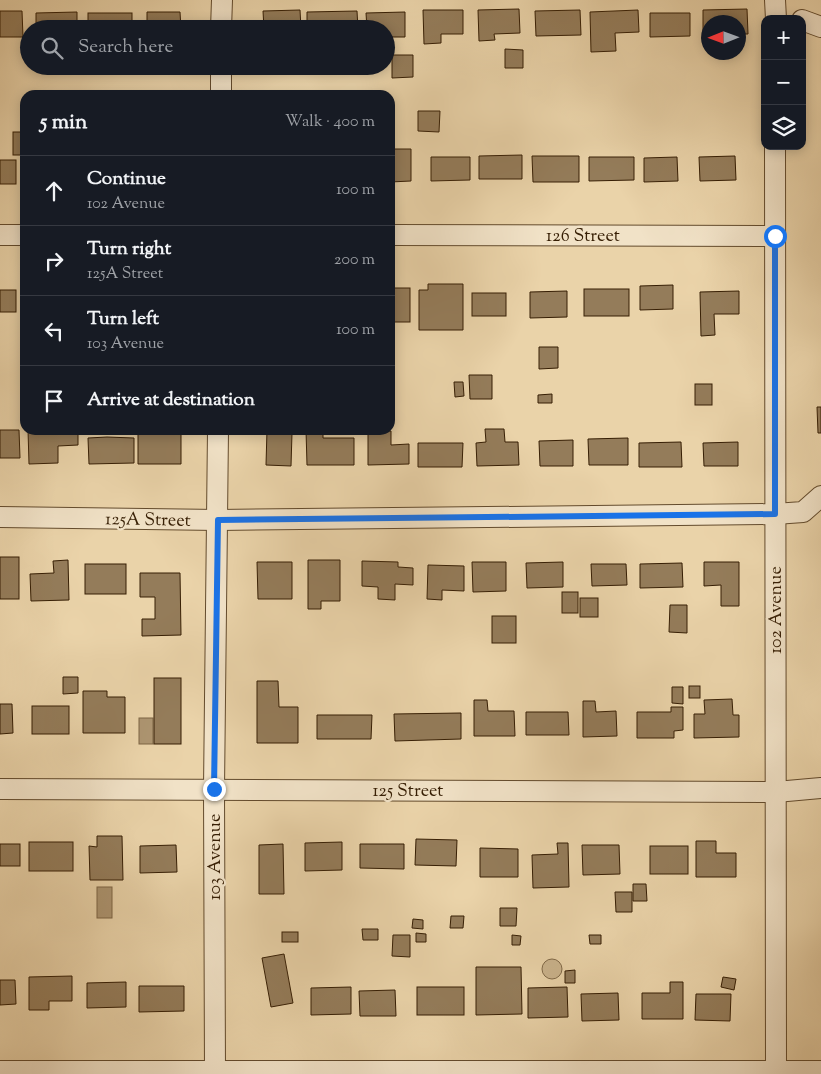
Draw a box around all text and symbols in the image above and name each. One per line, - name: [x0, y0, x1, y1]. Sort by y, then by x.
- north arrow: [701, 15, 746, 60]
- map controls: [761, 15, 806, 150]
- button: +: [761, 15, 806, 60]
- search box: [20, 20, 395, 75]
- icon: search: [38, 34, 66, 62]
- text: Search here: [78, 34, 173, 61]
- button: −: [761, 60, 806, 105]
- button: layers: [761, 105, 806, 150]
- text: 5 min: [40, 108, 87, 138]
- text: Walk · 400 m: [285, 111, 375, 134]
- text: Continue: [87, 166, 166, 193]
- icon: ahead: [40, 177, 68, 205]
- text: 100 m: [336, 179, 375, 202]
- text: 102 Avenue: [87, 193, 165, 216]
- street label: 126 Street: [546, 224, 620, 250]
- route start: [764, 225, 787, 248]
- text: Turn right: [87, 236, 171, 263]
- icon: right: [40, 247, 68, 275]
- text: 200 m: [334, 249, 375, 272]
- text: 125A Street: [87, 263, 163, 286]
- text: Turn left: [87, 306, 159, 333]
- icon: left: [40, 317, 68, 345]
- text: 100 m: [336, 319, 375, 342]
- text: 103 Avenue: [87, 333, 164, 356]
- icon: arrive: [40, 387, 68, 415]
- text: Arrive at destination: [87, 387, 255, 414]
- street label: 125A Street: [105, 507, 191, 535]
- street label: 102 Avenue: [764, 566, 790, 654]
- route end: [203, 778, 226, 801]
- street label: 125 Street: [372, 779, 444, 805]
- street label: 103 Avenue: [203, 814, 229, 900]

